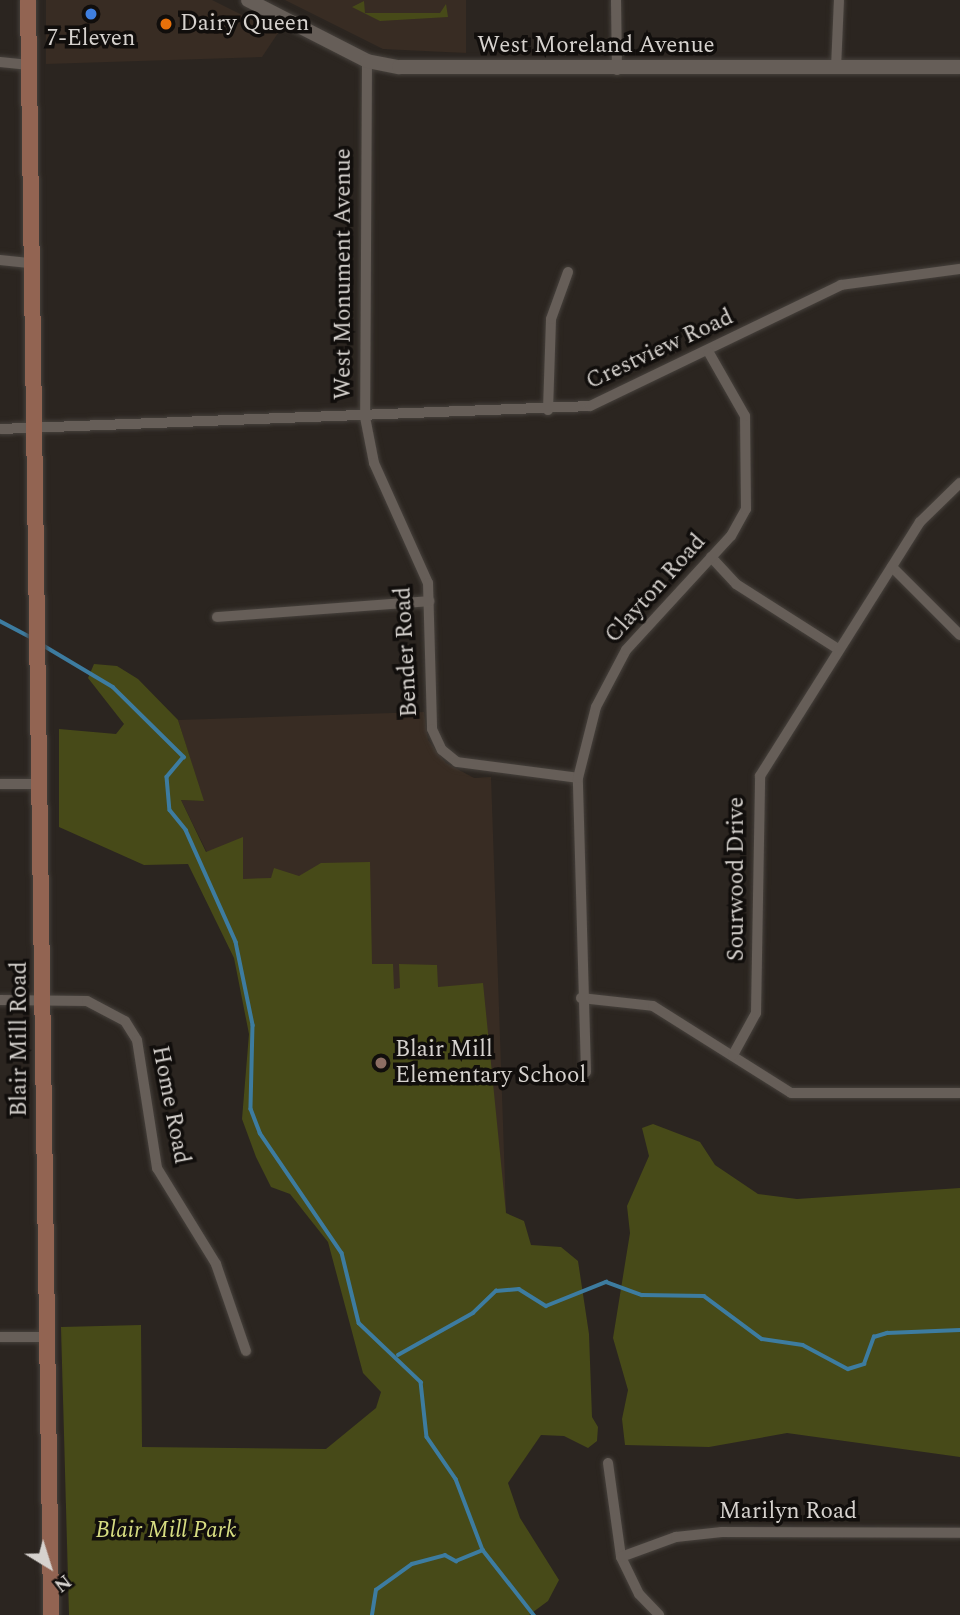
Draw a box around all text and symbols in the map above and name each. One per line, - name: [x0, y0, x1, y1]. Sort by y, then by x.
- marker: 7-Eleven: [83, 6, 99, 22]
- place label: Dairy Queen: [180, 10, 309, 38]
- marker: Dairy Queen: [158, 16, 174, 32]
- place label: 7-Eleven: [47, 25, 135, 53]
- street label: West Moreland Avenue: [477, 32, 715, 60]
- street label: West Monument Avenue: [330, 148, 358, 400]
- street label: Crestview Road: [582, 304, 738, 396]
- street label: Clayton Road: [600, 529, 712, 649]
- street label: Bender Road: [390, 586, 424, 718]
- street label: Sourwood Drive: [723, 797, 751, 961]
- street label: Blair Mill Road: [6, 961, 34, 1117]
- place label: Blair Mill Elementary School: [395, 1036, 586, 1090]
- street label: Home Road: [145, 1044, 195, 1166]
- marker: Blair Mill Elementary School: [373, 1055, 389, 1071]
- street label: Marilyn Road: [719, 1498, 857, 1526]
- park label: Blair Mill Park: [96, 1517, 236, 1545]
- north arrow: [14, 1531, 84, 1601]
- text: N: [47, 1567, 77, 1599]

